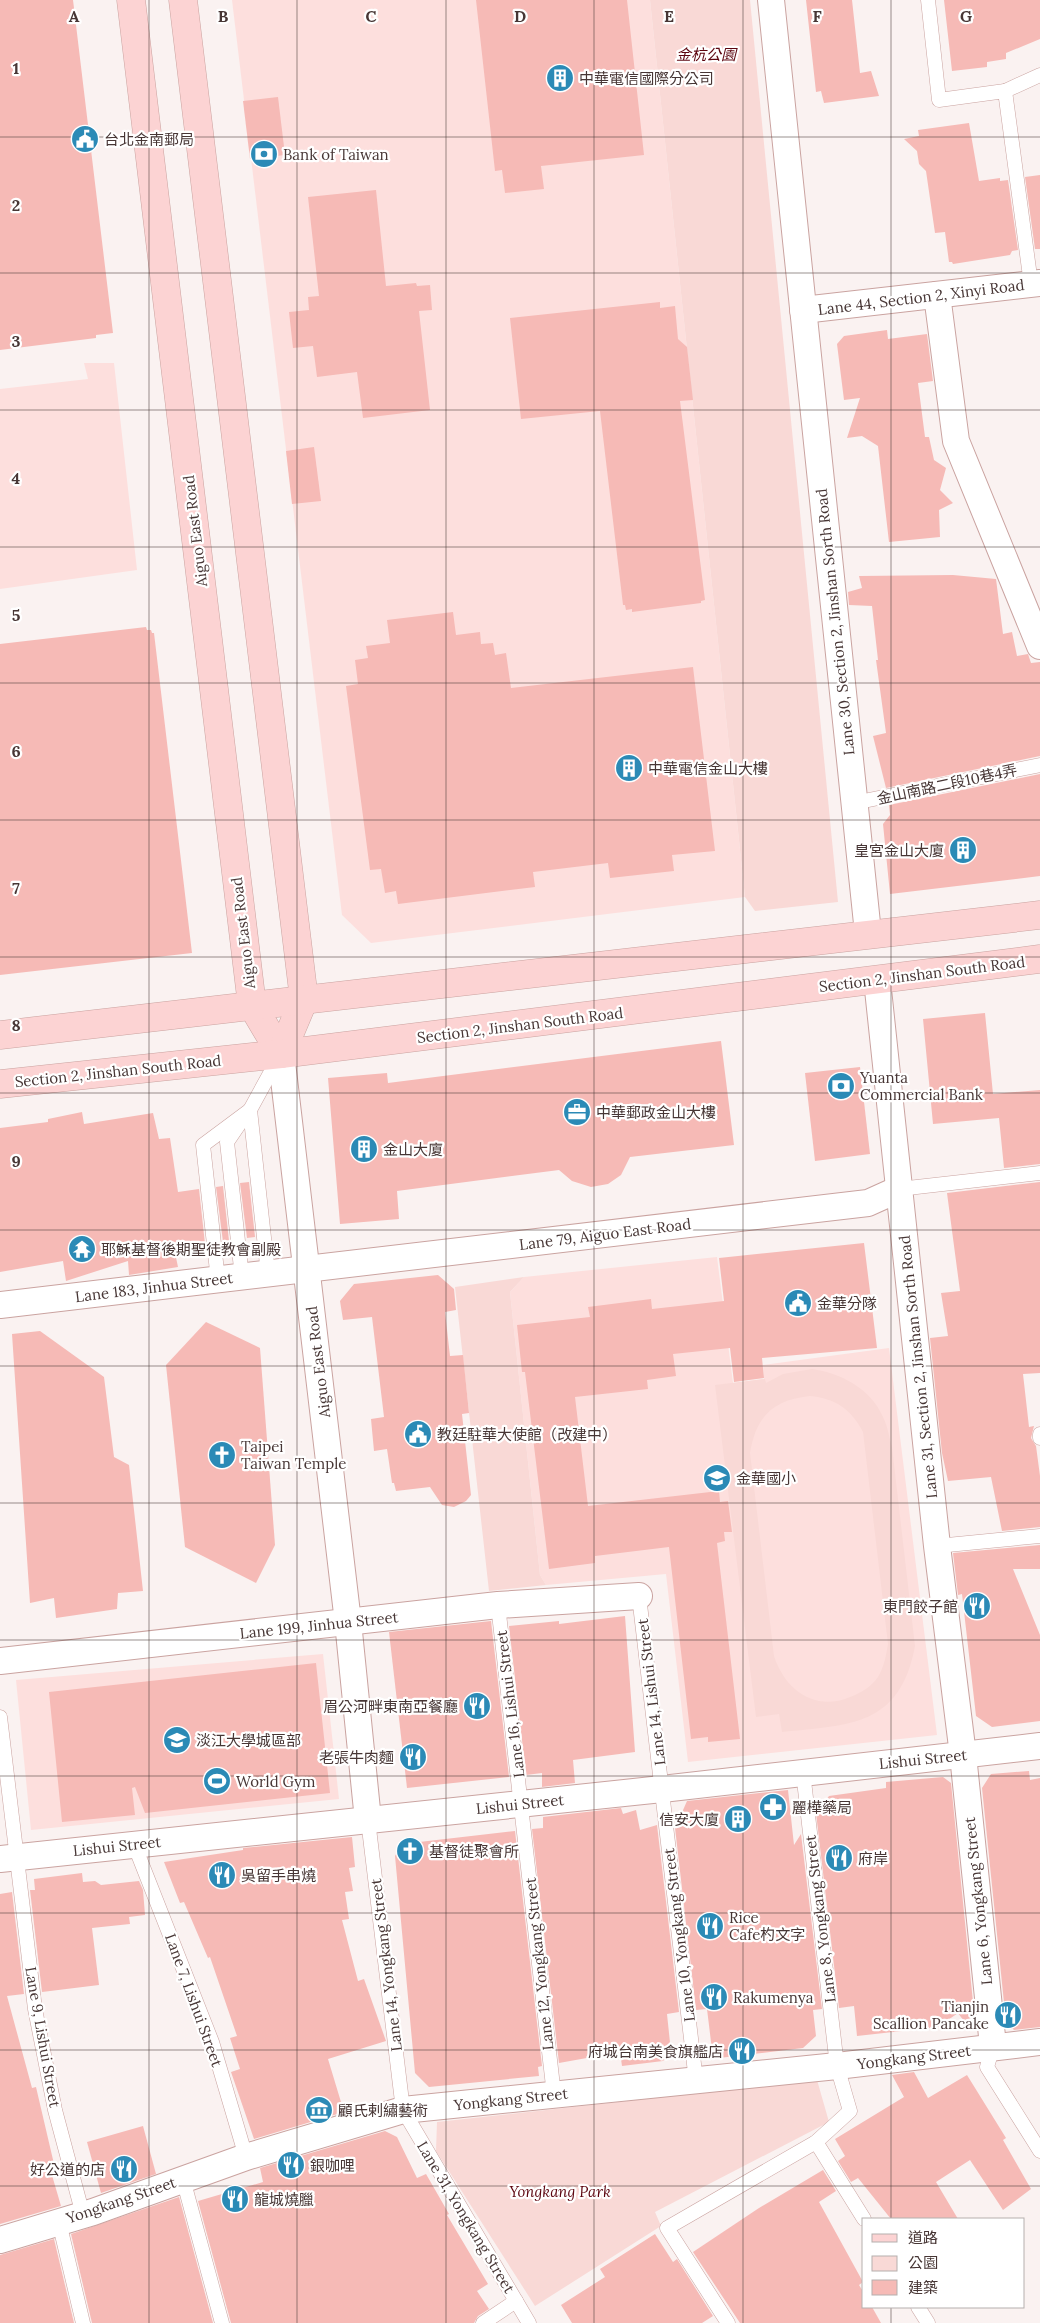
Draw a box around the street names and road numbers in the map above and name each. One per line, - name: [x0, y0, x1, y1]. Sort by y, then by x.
- street label: Lane 44, Section 2, Xinyi Road: [817, 275, 1025, 319]
- street label: Aiguo East Road: [179, 474, 211, 589]
- street label: Lane 30, Section 2, Jinshan Sorth Road: [812, 488, 858, 756]
- street label: 金山南路二段10巷4弄: [875, 760, 1019, 808]
- street label: Aiguo East Road: [227, 876, 259, 991]
- street label: Section 2, Jinshan South Road: [818, 952, 1026, 996]
- street label: Section 2, Jinshan South Road: [416, 1003, 624, 1047]
- street label: Section 2, Jinshan South Road: [14, 1051, 222, 1091]
- street label: Lane 79, Aiguo East Road: [518, 1214, 692, 1254]
- street label: Lane 31, Section 2, Jinshan Sorth Road: [895, 1234, 941, 1500]
- street label: Lane 183, Jinhua Street: [74, 1268, 234, 1306]
- street label: Aiguo East Road: [302, 1305, 334, 1420]
- street label: Lane 199, Jinhua Street: [239, 1607, 399, 1643]
- street label: Lane 14, Lishui Street: [633, 1617, 669, 1766]
- street label: Lane 16, Lishui Street: [492, 1629, 528, 1779]
- street label: Lishui Street: [878, 1745, 968, 1773]
- street label: Lishui Street: [475, 1790, 565, 1818]
- street label: Lane 6, Yongkang Street: [960, 1816, 996, 1986]
- street label: Lishui Street: [72, 1832, 162, 1860]
- street label: Lane 8, Yongkang Street: [800, 1834, 840, 2004]
- street label: Lane 10, Yongkang Street: [659, 1847, 699, 2023]
- street label: Lane 12, Yongkang Street: [520, 1876, 558, 2051]
- street label: Lane 14, Yongkang Street: [366, 1877, 406, 2052]
- street label: Lane 7, Lishui Street: [161, 1931, 227, 2069]
- street label: Lane 9, Lishui Street: [21, 1965, 65, 2109]
- street label: Yongkang Street: [855, 2041, 972, 2074]
- street label: Yongkang Street: [452, 2084, 569, 2115]
- street label: Lane 31, Yongkang Street: [413, 2137, 519, 2297]
- street label: Yongkang Street: [63, 2172, 178, 2228]

